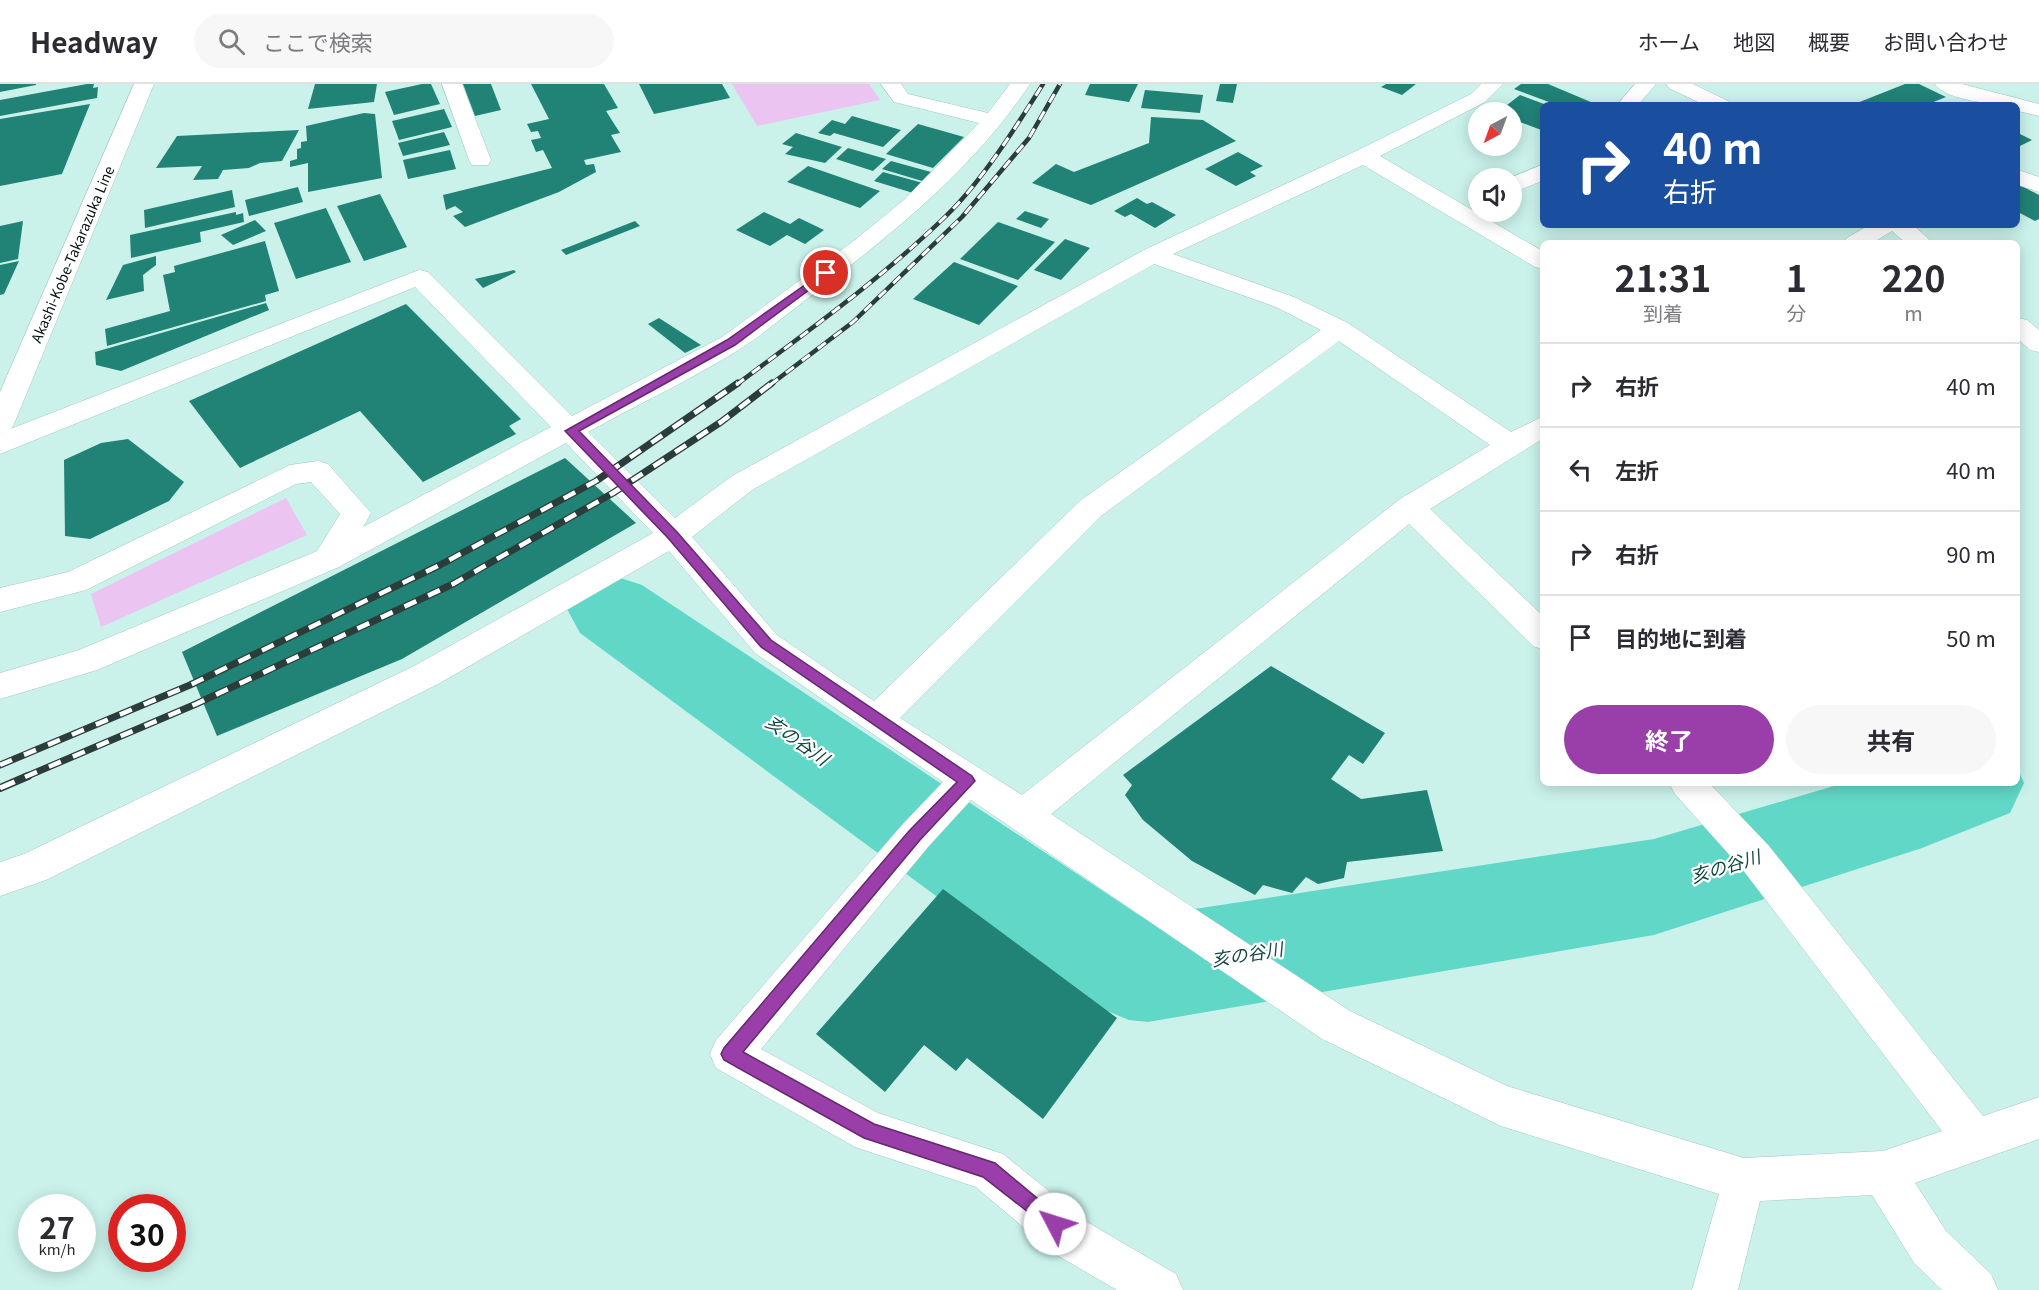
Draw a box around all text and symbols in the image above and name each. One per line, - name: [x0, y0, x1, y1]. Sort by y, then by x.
- search box: [194, 14, 614, 68]
- text: Headway: [30, 21, 158, 61]
- icon: search: [215, 25, 248, 58]
- text: ここで検索: [263, 25, 373, 57]
- text: ホーム: [1638, 26, 1700, 56]
- text: 地図: [1733, 26, 1775, 56]
- text: 概要: [1808, 26, 1850, 56]
- text: お問い合わせ: [1883, 26, 2009, 56]
- north arrow: [1468, 102, 1522, 156]
- map controls: [1468, 102, 1522, 222]
- text: 40 m: [1663, 115, 1763, 176]
- icon: right: [1564, 126, 1642, 204]
- street label: Akashi-Kobe-Takarazuka Line: [26, 162, 118, 346]
- button: sound: [1468, 168, 1522, 222]
- text: 右折: [1663, 171, 1717, 210]
- pin: [800, 247, 851, 298]
- text: 21:31: [1615, 250, 1711, 302]
- text: 1: [1786, 250, 1807, 302]
- text: 220: [1882, 250, 1945, 302]
- icon: arrive: [809, 256, 842, 289]
- text: 到着: [1643, 298, 1683, 327]
- text: 分: [1786, 298, 1806, 327]
- text: m: [1904, 298, 1923, 327]
- icon: right: [1564, 369, 1597, 402]
- text: 右折: [1615, 369, 1659, 401]
- text: 40 m: [1946, 369, 1996, 401]
- icon: left: [1564, 453, 1597, 486]
- text: 左折: [1615, 453, 1659, 485]
- text: 40 m: [1946, 453, 1996, 485]
- icon: right: [1564, 537, 1597, 570]
- text: 右折: [1615, 537, 1659, 569]
- text: 90 m: [1946, 537, 1996, 569]
- icon: arrive: [1564, 621, 1597, 654]
- text: 目的地に到着: [1615, 621, 1747, 653]
- text: 50 m: [1946, 621, 1996, 653]
- button: 終了: [1564, 705, 1774, 774]
- button: 共有: [1786, 705, 1996, 774]
- water label: 亥の谷川: [761, 708, 837, 771]
- water label: 亥の谷川: [1687, 841, 1765, 888]
- water label: 亥の谷川: [1209, 934, 1287, 971]
- position arrow: [1023, 1192, 1087, 1256]
- speed limit sign: 30: [108, 1194, 186, 1272]
- text: 27: [39, 1204, 75, 1248]
- text: km/h: [38, 1238, 76, 1259]

